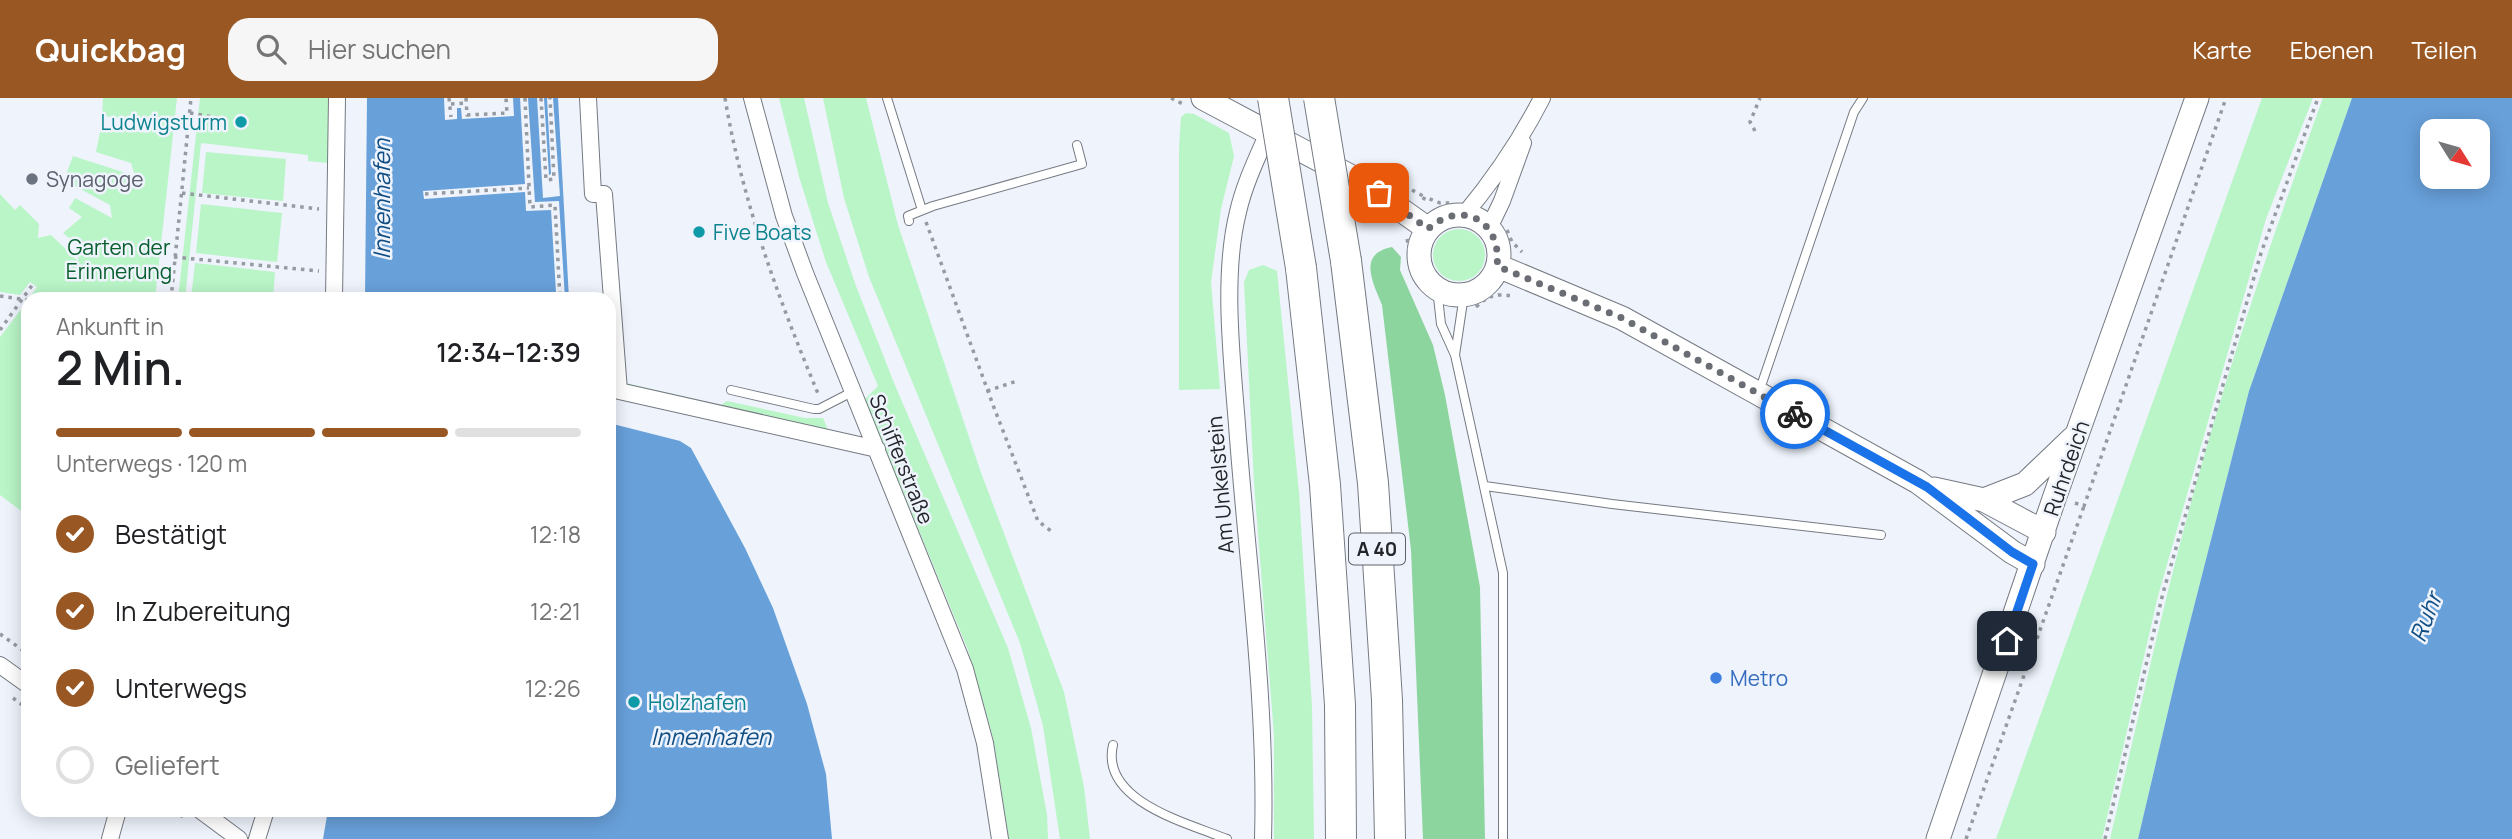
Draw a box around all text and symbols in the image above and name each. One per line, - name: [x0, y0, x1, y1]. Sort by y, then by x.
- search box: [228, 18, 718, 81]
- text: Quickbag: [35, 27, 186, 72]
- icon: search: [252, 30, 290, 68]
- text: Hier suchen: [308, 31, 451, 67]
- text: Karte: [2192, 33, 2252, 66]
- text: Ebenen: [2290, 33, 2373, 66]
- text: Teilen: [2411, 33, 2477, 66]
- place label: Ludwigsturm: [101, 108, 227, 136]
- marker: Ludwigsturm: [233, 114, 249, 130]
- north arrow: [2420, 119, 2490, 189]
- map controls: [2420, 119, 2490, 189]
- water label: Innenhafen: [365, 138, 397, 259]
- pin: [1349, 163, 1409, 223]
- place label: Synagoge: [46, 165, 144, 193]
- marker: Synagoge: [24, 171, 40, 187]
- icon: bag: [1360, 174, 1398, 212]
- place label: Five Boats: [713, 218, 812, 246]
- marker: Five Boats: [691, 224, 707, 240]
- park label: Garten der Erinnerung: [66, 233, 172, 285]
- text: Ankunft in: [56, 310, 164, 342]
- text: 12:34–12:39: [436, 334, 581, 370]
- text: 2 Min.: [56, 336, 185, 399]
- courier: [1760, 379, 1830, 449]
- street label: Schifferstraße: [863, 390, 941, 528]
- icon: bike: [1776, 395, 1814, 433]
- street label: Am Unkelstein: [1200, 415, 1240, 555]
- street label: Ruhrdeich: [2037, 417, 2095, 519]
- text: Unterwegs · 120 m: [56, 447, 247, 479]
- icon: check: [56, 515, 94, 553]
- text: Bestätigt: [115, 516, 227, 552]
- text: 12:18: [530, 518, 581, 550]
- road number: A 40: [1349, 534, 1405, 564]
- water label: Ruhr: [2401, 585, 2450, 646]
- icon: check: [56, 592, 94, 630]
- text: In Zubereitung: [115, 593, 291, 629]
- text: 12:21: [530, 595, 581, 627]
- pin: [1977, 611, 2037, 671]
- icon: home: [1988, 622, 2026, 660]
- place label: Metro: [1730, 664, 1788, 692]
- icon: check: [56, 669, 94, 707]
- text: Unterwegs: [115, 670, 247, 706]
- marker: Metro: [1708, 670, 1724, 686]
- text: 12:26: [525, 672, 581, 704]
- place label: Holzhafen: [648, 688, 746, 716]
- marker: Holzhafen: [626, 694, 642, 710]
- water label: Innenhafen: [651, 720, 772, 752]
- text: Geliefert: [115, 747, 220, 783]

